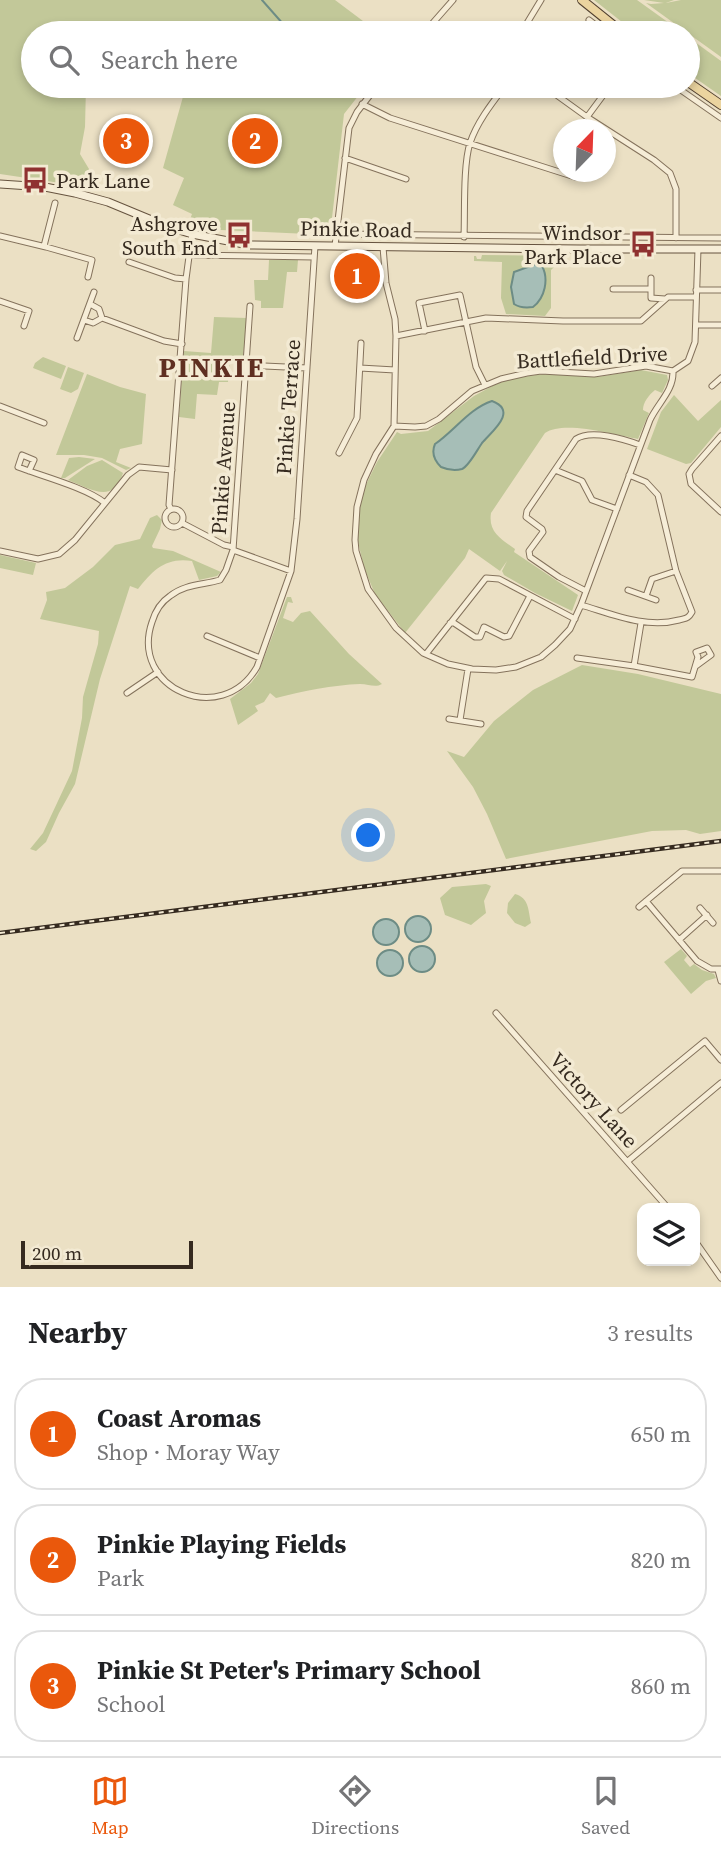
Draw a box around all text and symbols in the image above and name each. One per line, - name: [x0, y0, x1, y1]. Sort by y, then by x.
- search box: [21, 21, 700, 98]
- icon: search: [45, 41, 83, 79]
- text: Search here: [101, 42, 238, 78]
- pin: 3: [103, 115, 149, 167]
- pin: 2: [232, 115, 278, 167]
- north arrow: [553, 119, 616, 182]
- bus stop icon: Park Lane: [20, 165, 50, 195]
- place label: Park Lane: [56, 166, 151, 195]
- place label: Ashgrove South End: [122, 209, 218, 262]
- street label: Pinkie Road: [300, 214, 413, 244]
- place label: Windsor Park Place: [524, 218, 622, 271]
- bus stop icon: Ashgrove South End: [224, 220, 254, 250]
- bus stop icon: Windsor Park Place: [628, 229, 658, 259]
- pin: 1: [334, 250, 380, 302]
- street label: Pinkie Terrace: [269, 338, 307, 476]
- street label: Battlefield Drive: [516, 339, 668, 375]
- district label: PINKIE: [159, 348, 265, 386]
- street label: Pinkie Avenue: [204, 400, 242, 536]
- your location: [351, 818, 385, 852]
- street label: Victory Lane: [543, 1046, 645, 1154]
- map controls: [637, 1203, 700, 1266]
- button: layers: [637, 1203, 700, 1266]
- scale bar: [21, 1238, 192, 1270]
- text: 200 m: [32, 1240, 82, 1266]
- text: Nearby: [28, 1312, 127, 1353]
- text: 3 results: [607, 1317, 693, 1349]
- text: Coast Aromas: [97, 1400, 261, 1436]
- text: 1: [47, 1418, 59, 1450]
- text: 650 m: [630, 1418, 691, 1450]
- text: Shop · Moray Way: [97, 1436, 280, 1468]
- text: Pinkie Playing Fields: [97, 1526, 346, 1562]
- text: 2: [47, 1544, 59, 1576]
- text: 820 m: [630, 1544, 691, 1576]
- text: Park: [97, 1562, 144, 1594]
- text: Pinkie St Peter's Primary School: [97, 1652, 481, 1688]
- text: 3: [47, 1670, 59, 1702]
- text: 860 m: [630, 1670, 691, 1702]
- text: School: [97, 1688, 165, 1720]
- tab: Map: [91, 1772, 129, 1840]
- tab: Directions: [311, 1772, 399, 1840]
- tab: Saved: [581, 1772, 630, 1840]

